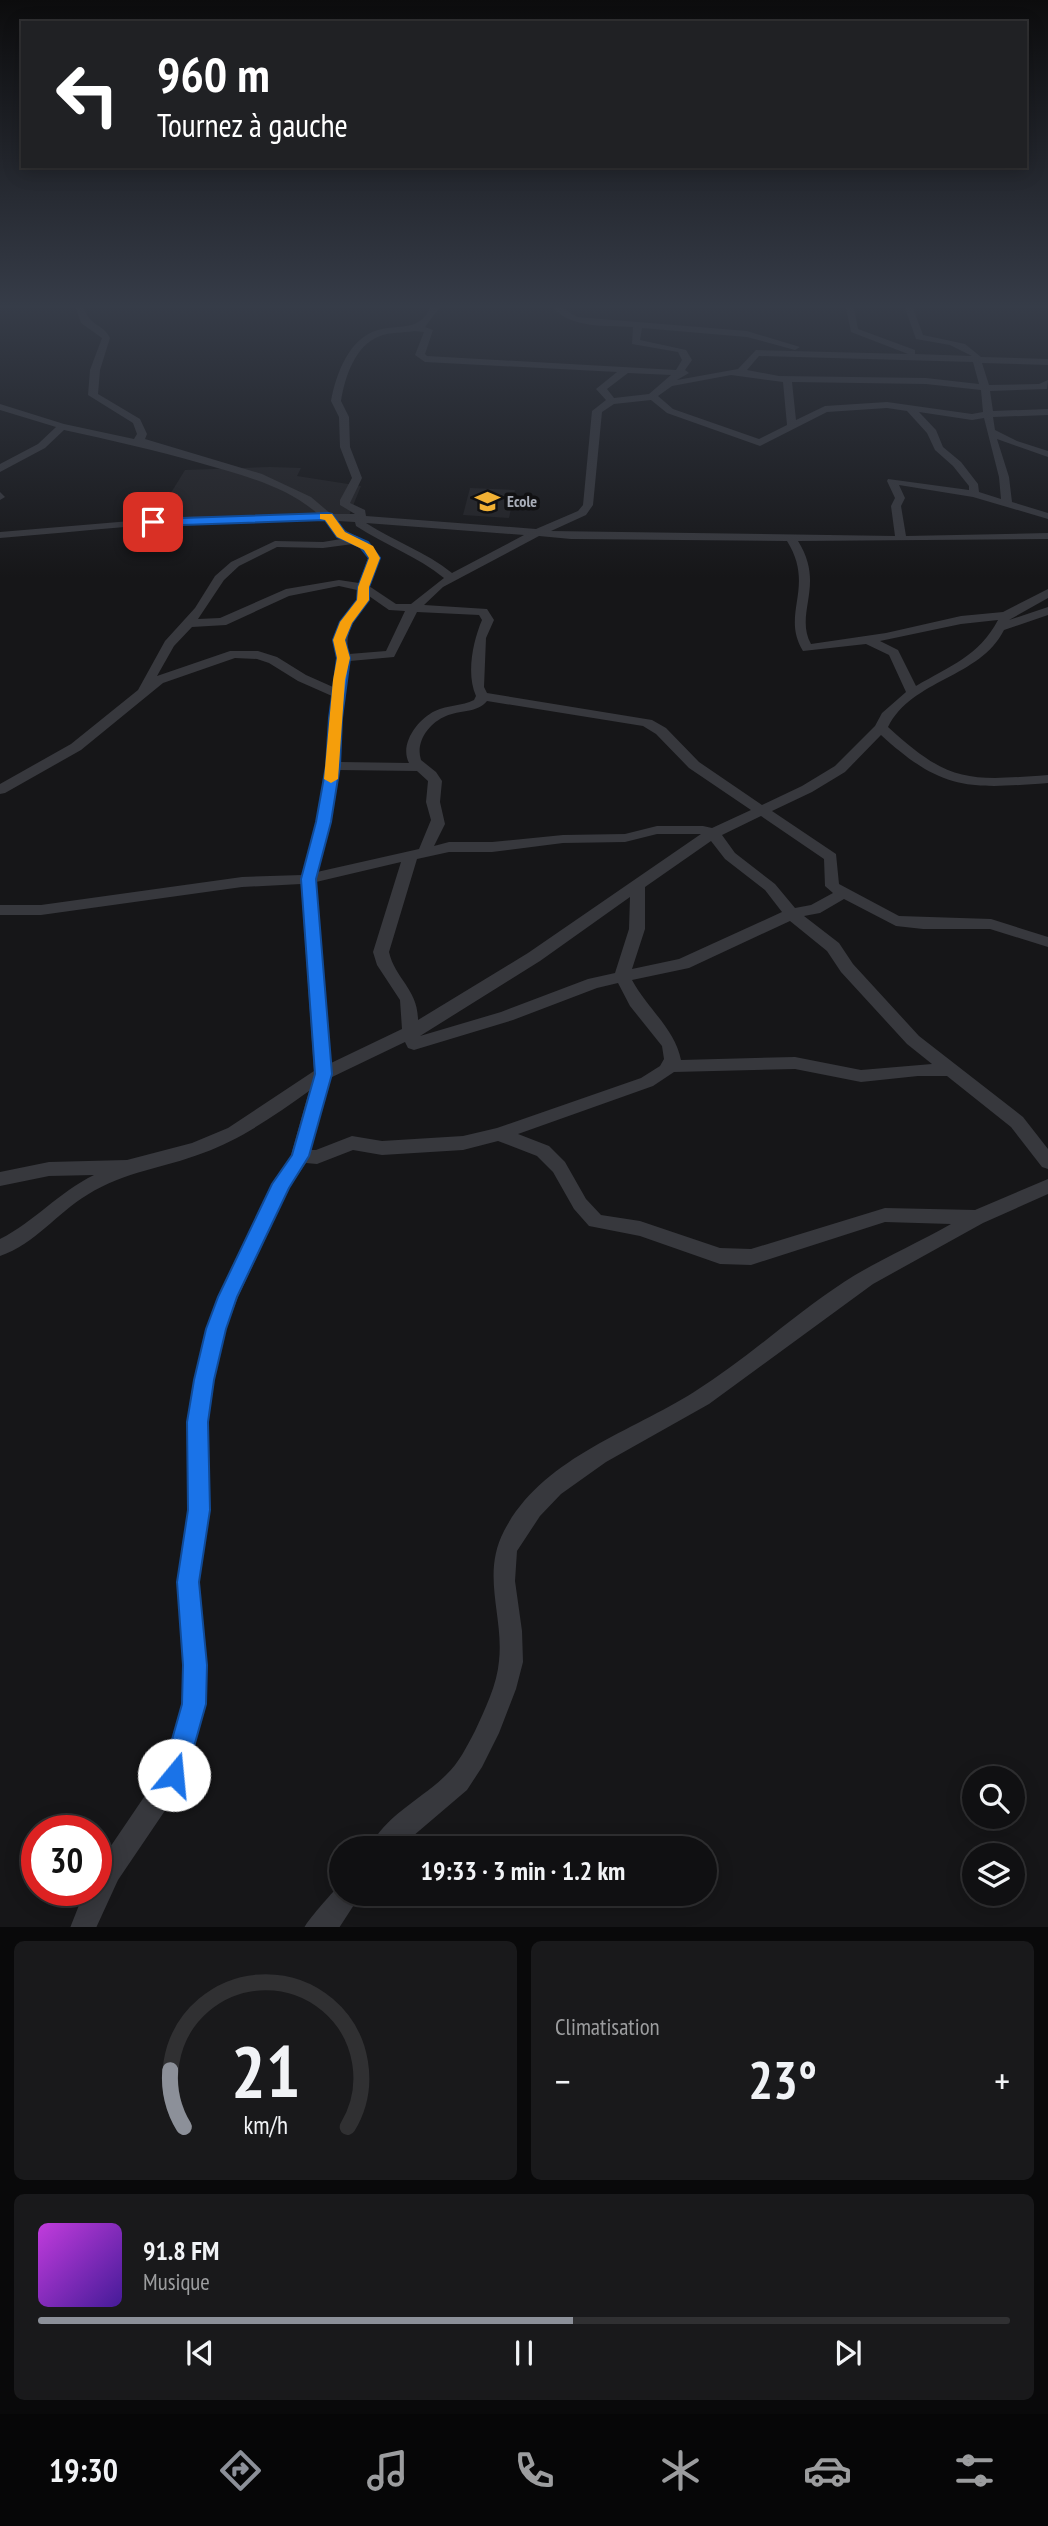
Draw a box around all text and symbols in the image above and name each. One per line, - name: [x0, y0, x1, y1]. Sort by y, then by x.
- text: 960 m: [157, 42, 270, 106]
- icon: left: [42, 49, 133, 140]
- text: Tournez à gauche: [157, 104, 348, 146]
- school or university icon: Ecole: [473, 487, 501, 515]
- place label: Ecole: [507, 491, 537, 511]
- pin: [123, 492, 183, 552]
- icon: arrive: [134, 503, 172, 541]
- position arrow: [137, 1738, 211, 1812]
- map controls: [962, 1766, 1025, 1906]
- button: search: [962, 1766, 1025, 1829]
- speed limit sign: 30: [21, 1815, 112, 1906]
- button: layers: [962, 1843, 1025, 1906]
- text: 19:33 · 3 min · 1.2 km: [421, 1854, 625, 1887]
- text: Climatisation: [555, 2012, 660, 2041]
- text: 21: [231, 2023, 300, 2117]
- text: 23°: [748, 2046, 817, 2113]
- text: −: [555, 2056, 571, 2105]
- text: +: [994, 2056, 1010, 2105]
- text: km/h: [243, 2108, 288, 2140]
- text: 91.8 FM: [143, 2234, 219, 2267]
- text: Musique: [143, 2267, 210, 2296]
- icon: previous: [181, 2334, 219, 2372]
- icon: pause: [505, 2334, 543, 2372]
- icon: next: [829, 2334, 867, 2372]
- icon: directions: [216, 2446, 265, 2495]
- icon: music: [363, 2446, 412, 2495]
- icon: phone: [510, 2446, 559, 2495]
- icon: climate: [656, 2446, 705, 2495]
- icon: car: [803, 2446, 852, 2495]
- icon: filters: [950, 2446, 999, 2495]
- text: 19:30: [49, 2449, 118, 2491]

